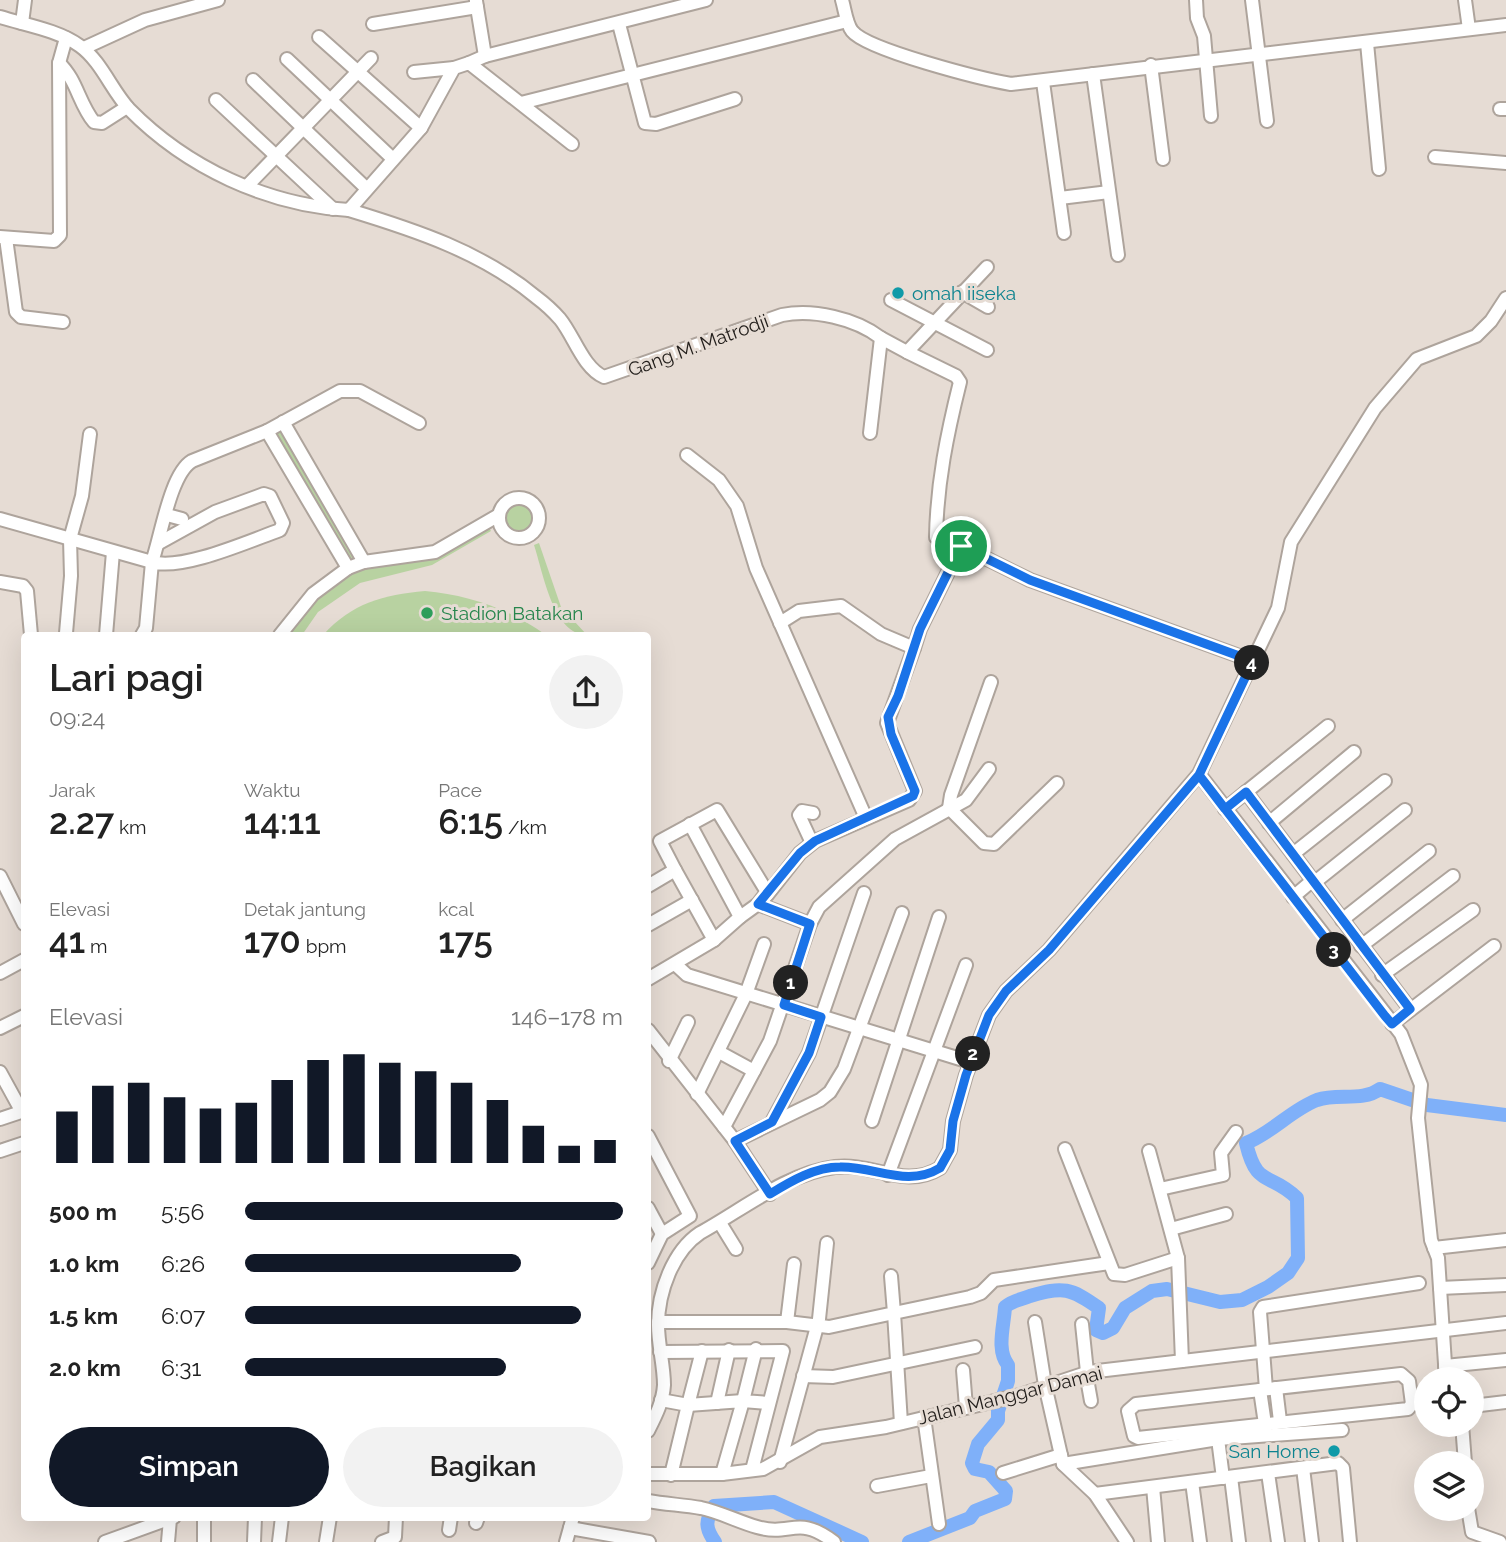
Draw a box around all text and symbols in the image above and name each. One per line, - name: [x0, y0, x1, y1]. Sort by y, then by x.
- place label: omah iiseka: [912, 282, 1016, 304]
- marker: omah iiseka: [890, 285, 906, 301]
- street label: Gang M. Matrodji: [625, 309, 771, 381]
- pin: [931, 516, 991, 576]
- icon: arrive: [942, 527, 980, 565]
- place label: Stadion Batakan: [441, 602, 583, 624]
- marker: Stadion Batakan: [419, 605, 435, 621]
- pin: 4: [1234, 646, 1270, 680]
- text: 4: [1246, 651, 1257, 673]
- text: Lari pagi: [49, 655, 204, 700]
- button: share: [549, 655, 623, 729]
- text: 09:24: [49, 704, 105, 731]
- text: Jarak: [49, 779, 95, 801]
- text: Waktu: [244, 779, 301, 801]
- text: Pace: [438, 779, 482, 801]
- text: 2.27: [49, 801, 114, 842]
- text: 14:11: [244, 801, 321, 842]
- text: 6:15: [438, 801, 503, 842]
- text: km: [114, 816, 146, 838]
- text: /km: [503, 816, 547, 838]
- text: Elevasi: [49, 898, 110, 920]
- text: Detak jantung: [244, 898, 366, 920]
- text: kcal: [438, 898, 474, 920]
- text: 41: [49, 920, 85, 961]
- text: 170: [244, 920, 301, 961]
- text: 175: [438, 920, 493, 961]
- pin: 3: [1316, 932, 1352, 968]
- text: m: [85, 935, 108, 957]
- text: bpm: [301, 935, 347, 957]
- text: 3: [1328, 938, 1339, 960]
- pin: 1: [774, 965, 808, 1000]
- text: 1: [786, 971, 795, 993]
- text: Elevasi: [49, 1003, 123, 1030]
- text: 146–178 m: [511, 1003, 623, 1030]
- pin: 2: [956, 1036, 990, 1072]
- text: 2: [967, 1042, 978, 1064]
- text: 500 m: [49, 1198, 117, 1225]
- text: 5:56: [161, 1198, 204, 1225]
- text: 1.0 km: [49, 1250, 119, 1277]
- text: 6:26: [161, 1250, 205, 1277]
- text: 1.5 km: [49, 1302, 118, 1329]
- text: 6:07: [161, 1302, 205, 1329]
- text: 2.0 km: [49, 1354, 121, 1381]
- text: 6:31: [161, 1354, 201, 1381]
- street label: Jalan Manggar Damai: [915, 1361, 1105, 1429]
- map controls: [1414, 1367, 1484, 1521]
- button: locate: [1414, 1367, 1484, 1437]
- button: Simpan: [49, 1427, 329, 1507]
- button: Bagikan: [343, 1427, 623, 1507]
- place label: San Home: [1228, 1440, 1320, 1462]
- marker: San Home: [1326, 1443, 1342, 1459]
- button: layers: [1414, 1451, 1484, 1521]

